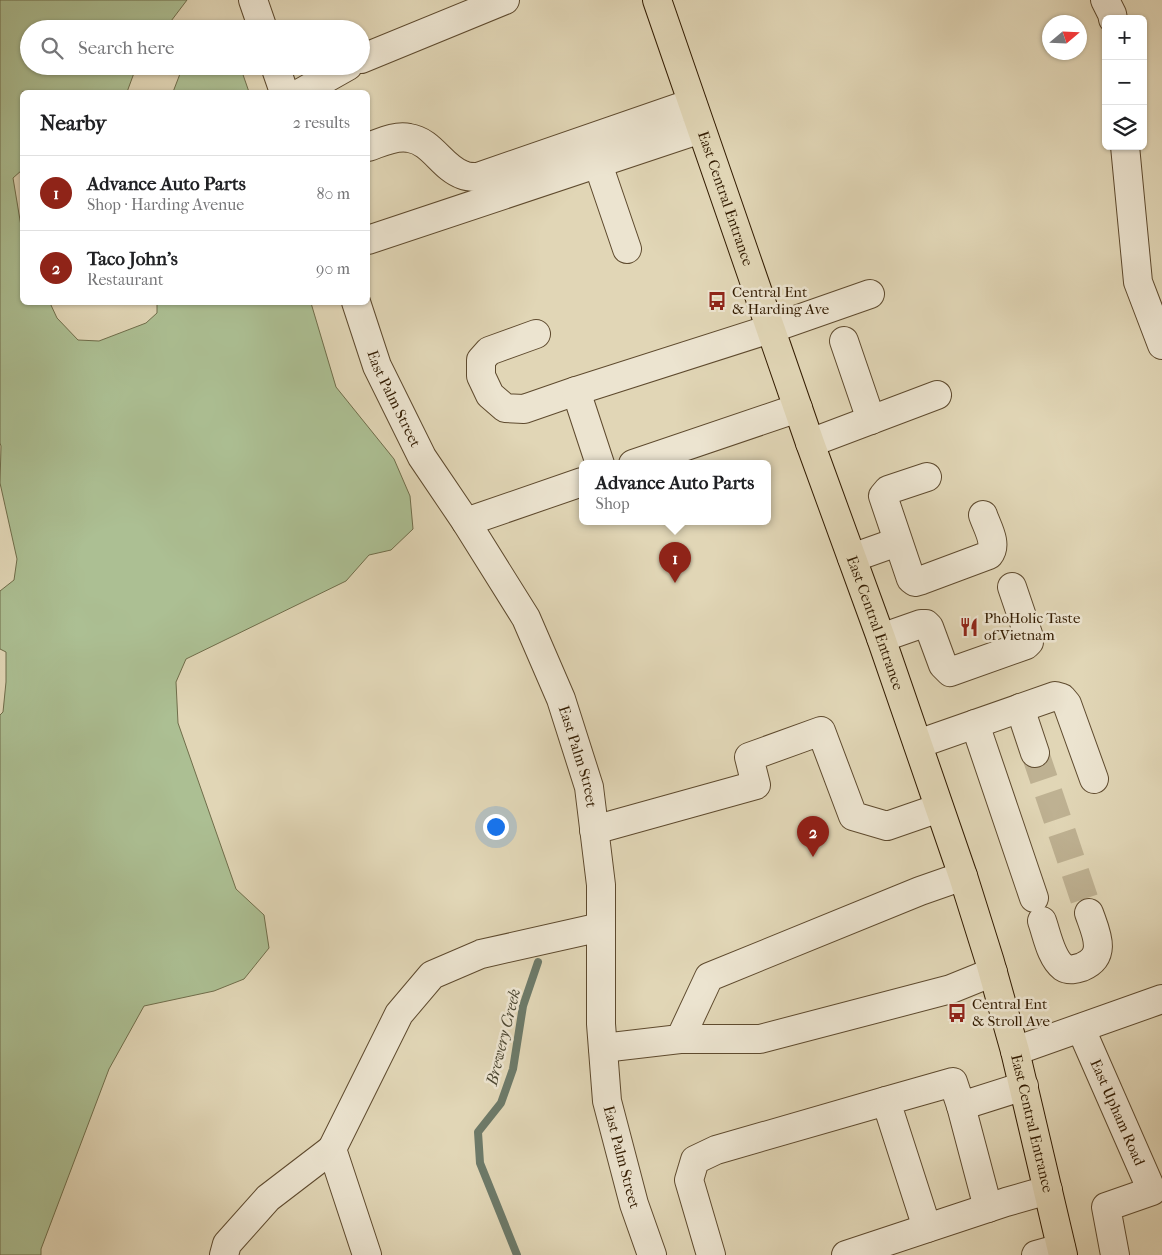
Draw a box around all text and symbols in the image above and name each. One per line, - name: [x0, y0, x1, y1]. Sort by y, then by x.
- north arrow: [1042, 15, 1087, 60]
- map controls: [1102, 15, 1147, 150]
- button: +: [1102, 15, 1147, 60]
- search box: [20, 20, 370, 75]
- icon: search: [38, 34, 66, 62]
- text: Search here: [78, 37, 174, 59]
- button: −: [1102, 60, 1147, 105]
- button: layers: [1102, 105, 1147, 150]
- text: Nearby: [40, 111, 106, 135]
- text: 2 results: [293, 113, 350, 132]
- street label: East Central Entrance: [694, 129, 757, 269]
- text: Advance Auto Parts: [87, 173, 246, 195]
- text: 1: [53, 184, 59, 203]
- text: 80 m: [316, 184, 350, 203]
- text: Shop · Harding Avenue: [87, 195, 244, 214]
- text: Taco John's: [87, 248, 178, 270]
- text: 2: [52, 259, 60, 278]
- text: 90 m: [316, 259, 350, 278]
- text: Restaurant: [87, 270, 163, 289]
- place label: Central Ent & Harding Ave: [732, 283, 830, 318]
- bus stop icon: Central Ent & Harding Ave: [706, 290, 728, 312]
- street label: East Palm Street: [363, 348, 425, 451]
- popup: [579, 460, 771, 525]
- text: Advance Auto Parts: [596, 472, 754, 494]
- text: Shop: [596, 494, 630, 513]
- pin: 1: [659, 542, 691, 583]
- street label: East Central Entrance: [843, 553, 907, 693]
- place label: PhoHolic Taste of Vietnam: [984, 609, 1081, 644]
- restaurant icon: PhoHolic Taste of Vietnam: [958, 616, 980, 638]
- street label: East Palm Street: [555, 703, 601, 809]
- your location: [483, 814, 509, 840]
- pin: 2: [797, 816, 829, 857]
- water label: Brewery Creek: [482, 987, 524, 1088]
- place label: Central Ent & Stroll Ave: [972, 995, 1051, 1030]
- bus stop icon: Central Ent & Stroll Ave: [946, 1002, 968, 1024]
- street label: East Central Entrance: [1007, 1053, 1057, 1195]
- street label: East Upham Road: [1086, 1056, 1149, 1169]
- street label: East Palm Street: [600, 1104, 644, 1212]

